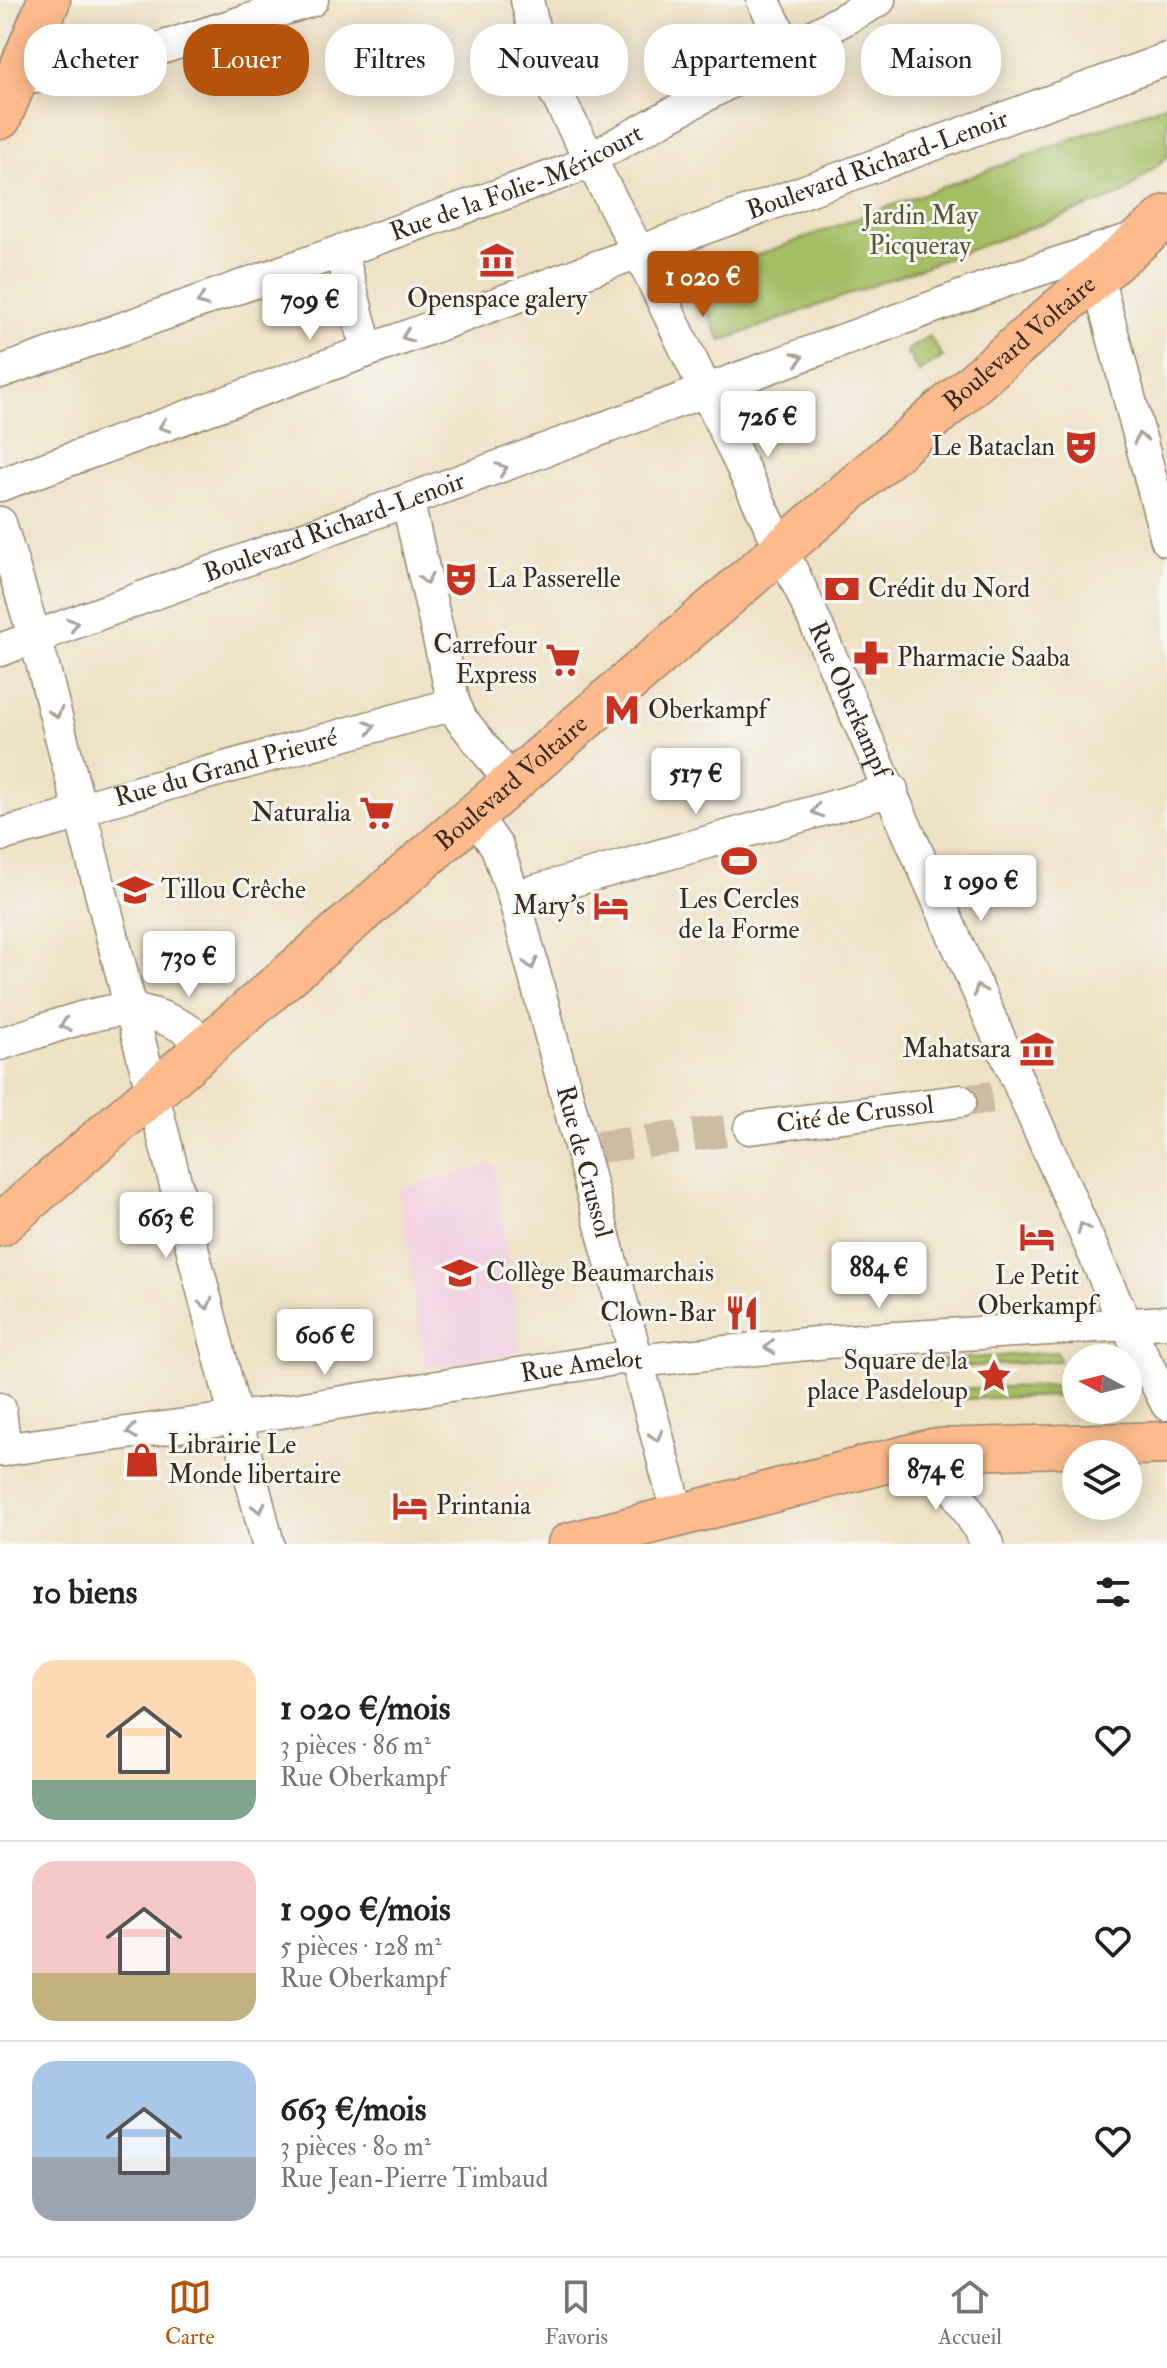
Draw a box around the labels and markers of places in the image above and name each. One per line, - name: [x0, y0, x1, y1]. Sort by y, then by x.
- museum icon: Openspace galery: [478, 241, 516, 279]
- pin: 1 020 €: [629, 251, 777, 319]
- pin: 709 €: [254, 274, 366, 342]
- place label: Openspace galery: [407, 283, 588, 316]
- pin: 726 €: [712, 391, 824, 459]
- theatre icon: Le Bataclan: [1062, 428, 1100, 466]
- place label: Le Bataclan: [932, 431, 1055, 463]
- theatre icon: La Passerelle: [442, 560, 480, 598]
- place label: La Passerelle: [487, 563, 621, 595]
- bank icon: Crédit du Nord: [823, 570, 861, 608]
- place label: Crédit du Nord: [868, 573, 1030, 605]
- place label: Carrefour Express: [433, 629, 537, 692]
- pharmacy icon: Pharmacie Saaba: [852, 639, 890, 677]
- supermarket icon: Carrefour Express: [544, 641, 582, 679]
- place label: Pharmacie Saaba: [897, 642, 1070, 674]
- metro station icon: Oberkampf: [603, 691, 641, 729]
- place label: Oberkampf: [648, 694, 771, 727]
- pin: 517 €: [640, 748, 752, 816]
- supermarket icon: Naturalia: [358, 794, 396, 832]
- place label: Naturalia: [251, 797, 351, 829]
- sports icon: Les Cercles de la Forme: [720, 842, 758, 880]
- pin: 1 090 €: [907, 855, 1055, 923]
- school or university icon: Tillou Crêche: [116, 871, 154, 909]
- place label: Tillou Crêche: [161, 874, 306, 906]
- place label: Les Cercles de la Forme: [679, 884, 800, 946]
- hotel icon: Mary's: [592, 887, 630, 925]
- place label: Mary's: [512, 890, 585, 922]
- pin: 730 €: [133, 931, 245, 999]
- museum icon: Mahatsara: [1018, 1030, 1056, 1068]
- place label: Mahatsara: [903, 1033, 1011, 1065]
- pin: 663 €: [110, 1192, 222, 1260]
- hotel icon: Le Petit Oberkampf: [1018, 1218, 1056, 1256]
- pin: 884 €: [823, 1242, 935, 1310]
- school or university icon: Collège Beaumarchais: [441, 1254, 479, 1292]
- place label: Collège Beaumarchais: [486, 1257, 714, 1289]
- place label: Le Petit Oberkampf: [978, 1260, 1100, 1323]
- restaurant icon: Clown-Bar: [723, 1294, 761, 1332]
- place label: Clown-Bar: [600, 1297, 716, 1329]
- pin: 606 €: [269, 1309, 381, 1377]
- place label: Square de la place Pasdeloup: [806, 1345, 968, 1408]
- place icon: Square de la place Pasdeloup: [975, 1357, 1013, 1395]
- place label: Librairie Le Monde libertaire: [168, 1429, 341, 1491]
- shop icon: Librairie Le Monde libertaire: [123, 1441, 161, 1479]
- pin: 874 €: [880, 1444, 992, 1512]
- hotel icon: Printania: [391, 1487, 429, 1525]
- place label: Printania: [436, 1490, 531, 1522]

